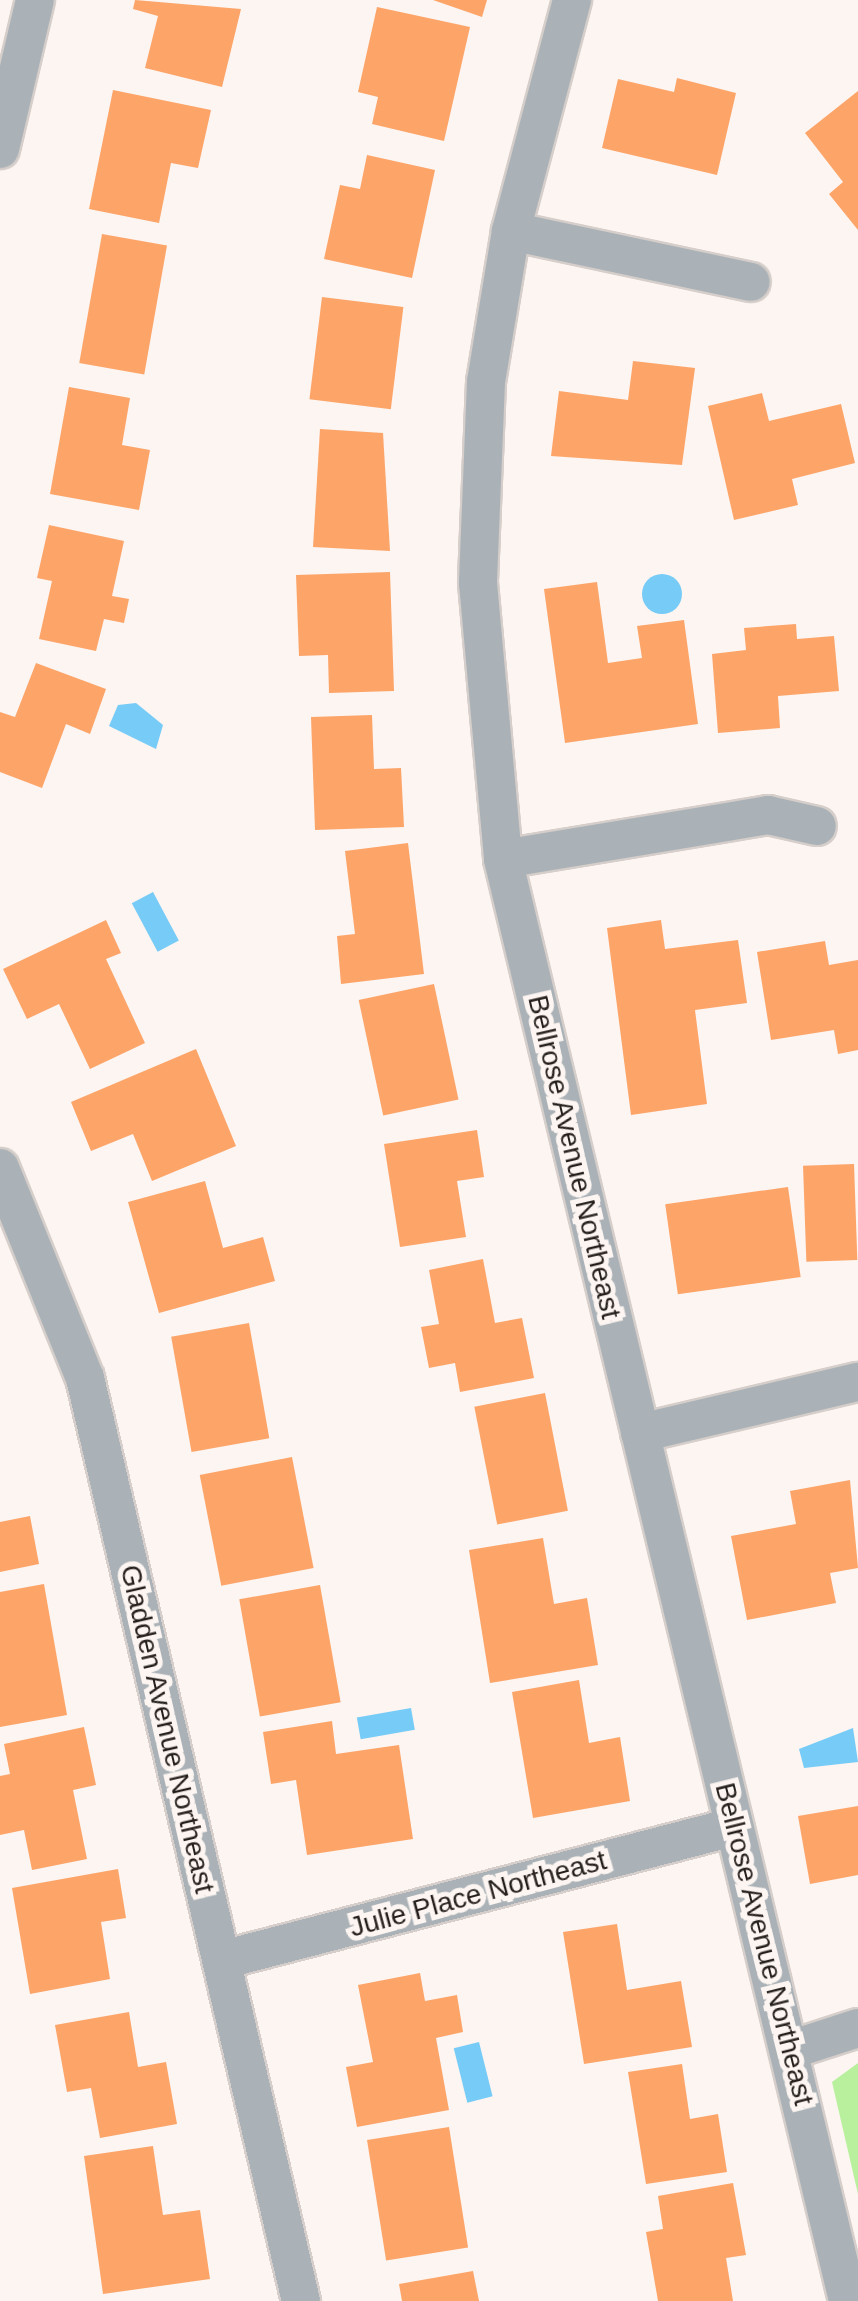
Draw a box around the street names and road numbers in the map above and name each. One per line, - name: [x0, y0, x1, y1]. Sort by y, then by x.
- street label: Bellrose Avenue Northeast: [520, 991, 628, 1323]
- street label: Gladden Avenue Northeast: [113, 1561, 221, 1897]
- street label: Bellrose Avenue Northeast: [707, 1779, 821, 2109]
- street label: Julie Place Northeast: [346, 1844, 610, 1944]

